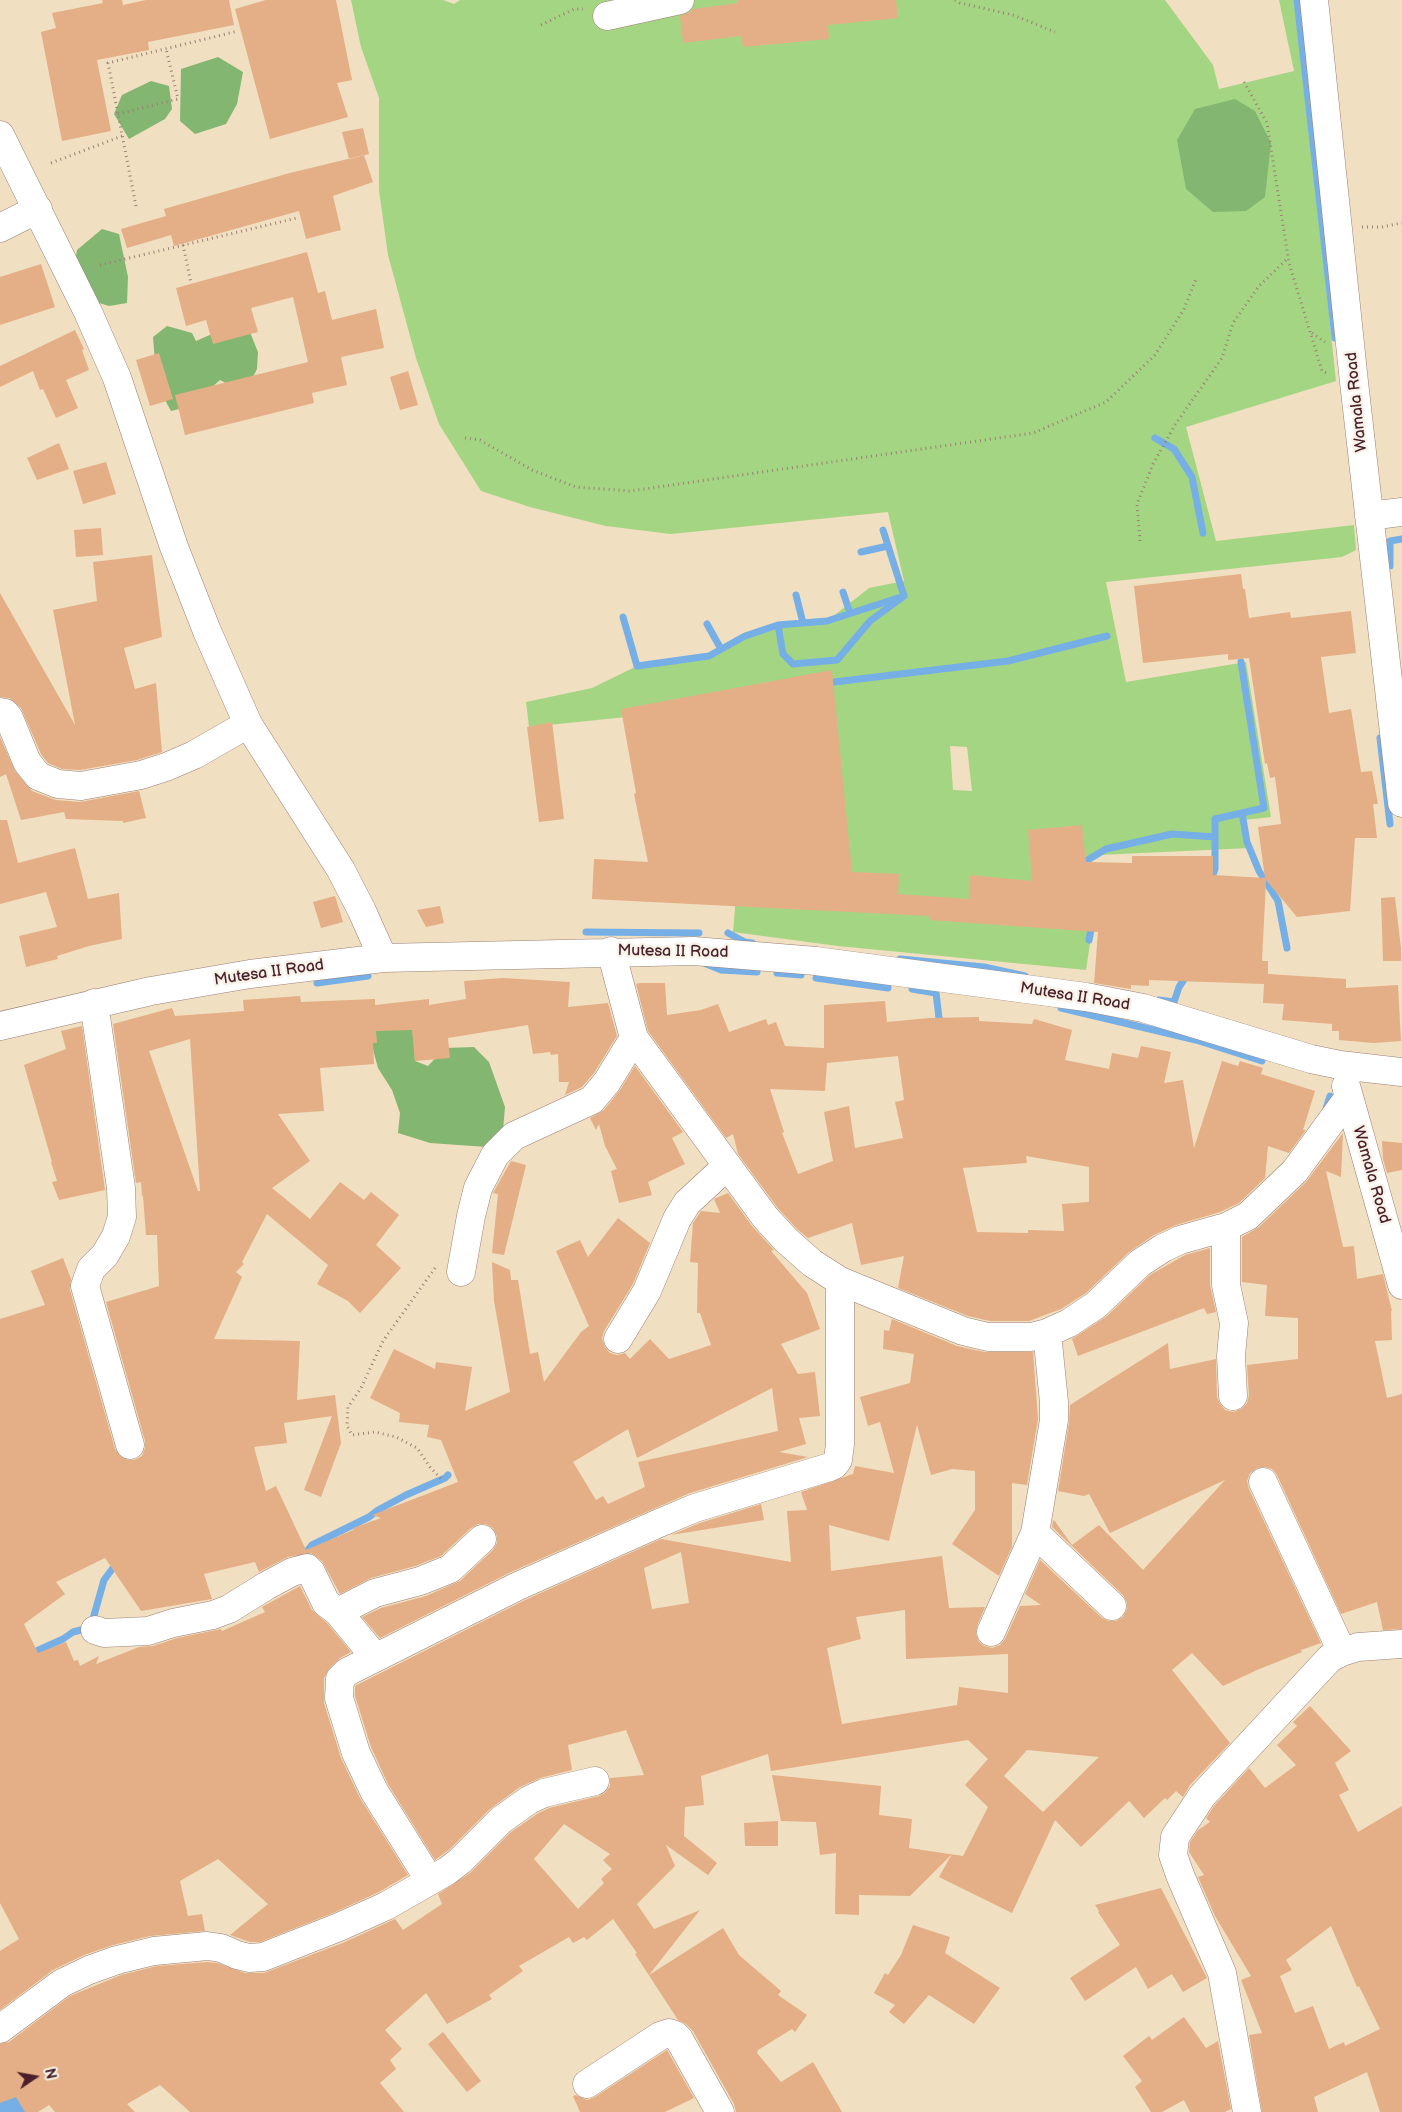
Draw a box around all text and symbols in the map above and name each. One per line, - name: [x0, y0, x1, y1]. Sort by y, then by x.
- street label: Wamala Road: [1342, 351, 1372, 453]
- street label: Mutesa II Road: [617, 941, 729, 963]
- street label: Mutesa II Road: [213, 956, 325, 990]
- street label: Mutesa II Road: [1019, 979, 1131, 1015]
- street label: Wamala Road: [1348, 1124, 1394, 1226]
- north arrow: [10, 2052, 60, 2102]
- text: N: [41, 2067, 60, 2081]

